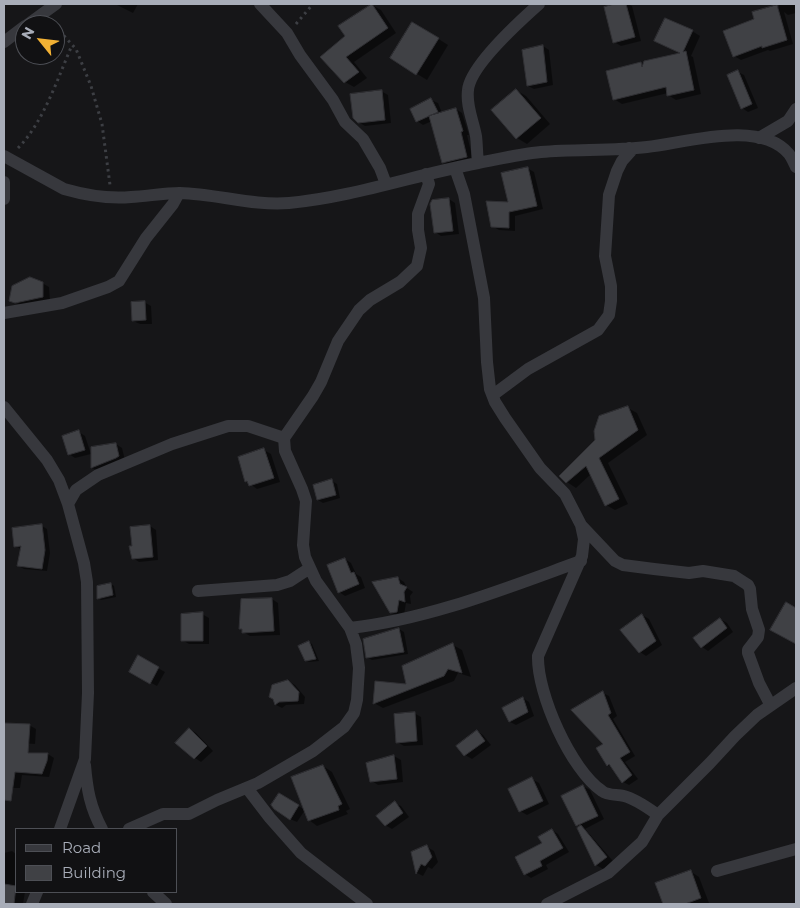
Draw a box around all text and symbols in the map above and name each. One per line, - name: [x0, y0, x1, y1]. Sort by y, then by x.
- north arrow: [15, 15, 65, 65]
- text: N: [17, 24, 38, 43]
- legend: [15, 828, 178, 893]
- text: Road: [62, 838, 101, 857]
- text: Building: [62, 863, 126, 882]

